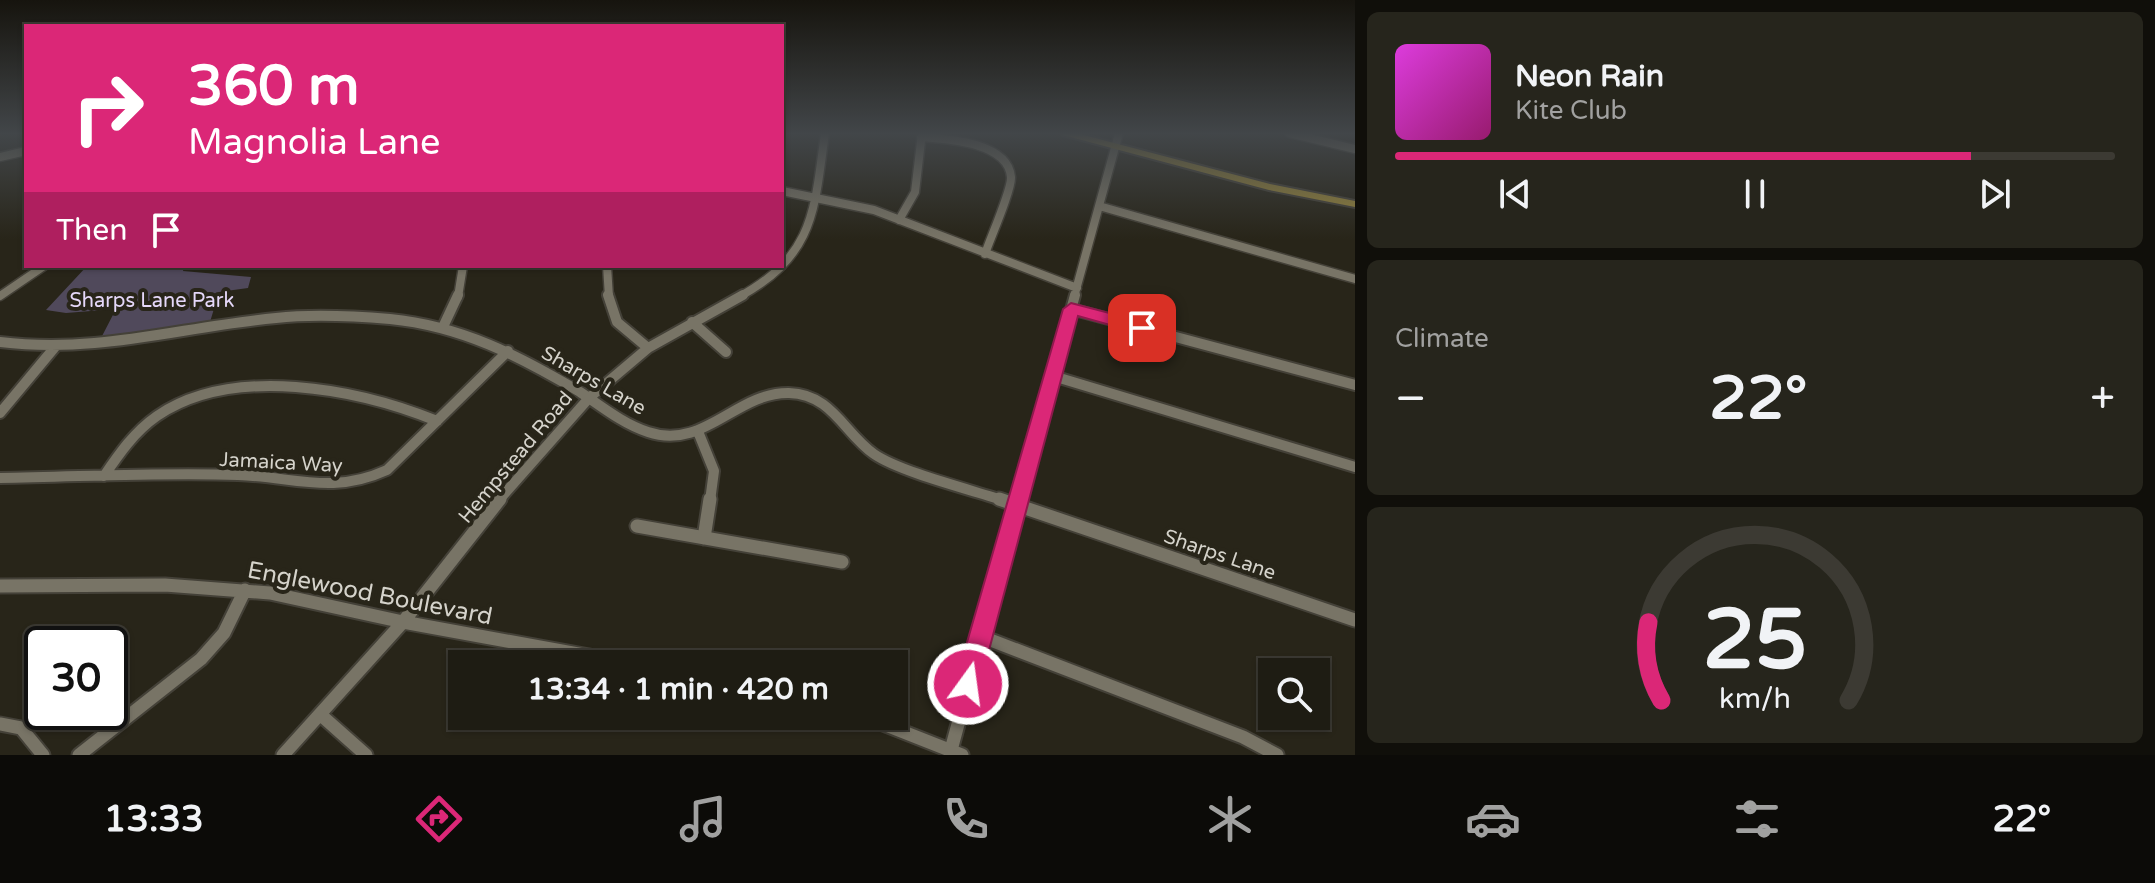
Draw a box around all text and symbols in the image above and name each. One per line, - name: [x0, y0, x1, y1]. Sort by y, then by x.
- text: 360 m: [188, 53, 359, 120]
- icon: right: [56, 56, 160, 160]
- text: Neon Rain: [1515, 58, 1664, 95]
- text: Kite Club: [1515, 95, 1627, 126]
- text: Magnolia Lane: [188, 121, 440, 164]
- icon: previous: [1493, 172, 1537, 216]
- icon: pause: [1733, 172, 1777, 216]
- icon: next: [1973, 172, 2017, 216]
- icon: arrive: [144, 208, 188, 252]
- text: Then: [56, 212, 128, 249]
- park label: Sharps Lane Park: [70, 289, 235, 313]
- pin: [1108, 294, 1176, 362]
- icon: arrive: [1120, 306, 1164, 350]
- text: Climate: [1395, 323, 1489, 354]
- street label: Sharps Lane: [537, 341, 650, 420]
- text: 22°: [1709, 363, 1807, 435]
- text: −: [1395, 373, 1426, 426]
- text: +: [2090, 373, 2115, 426]
- street label: Hempstead Road: [454, 387, 578, 528]
- street label: Jamaica Way: [219, 448, 343, 478]
- street label: Sharps Lane: [1160, 525, 1279, 585]
- street label: Englewood Boulevard: [245, 556, 495, 631]
- text: 25: [1703, 591, 1807, 691]
- speed limit sign: 30: [24, 626, 128, 730]
- position arrow: [926, 642, 1010, 726]
- map controls: [1258, 658, 1330, 730]
- button: search: [1258, 658, 1330, 730]
- text: 13:34 · 1 min · 420 m: [527, 671, 829, 708]
- text: km/h: [1719, 682, 1791, 716]
- icon: directions: [411, 791, 467, 847]
- icon: music: [675, 791, 731, 847]
- icon: phone: [938, 791, 994, 847]
- icon: climate: [1202, 791, 1258, 847]
- icon: car: [1465, 791, 1521, 847]
- icon: filters: [1729, 791, 1785, 847]
- text: 13:33: [104, 798, 204, 841]
- text: 22°: [1992, 798, 2051, 841]

